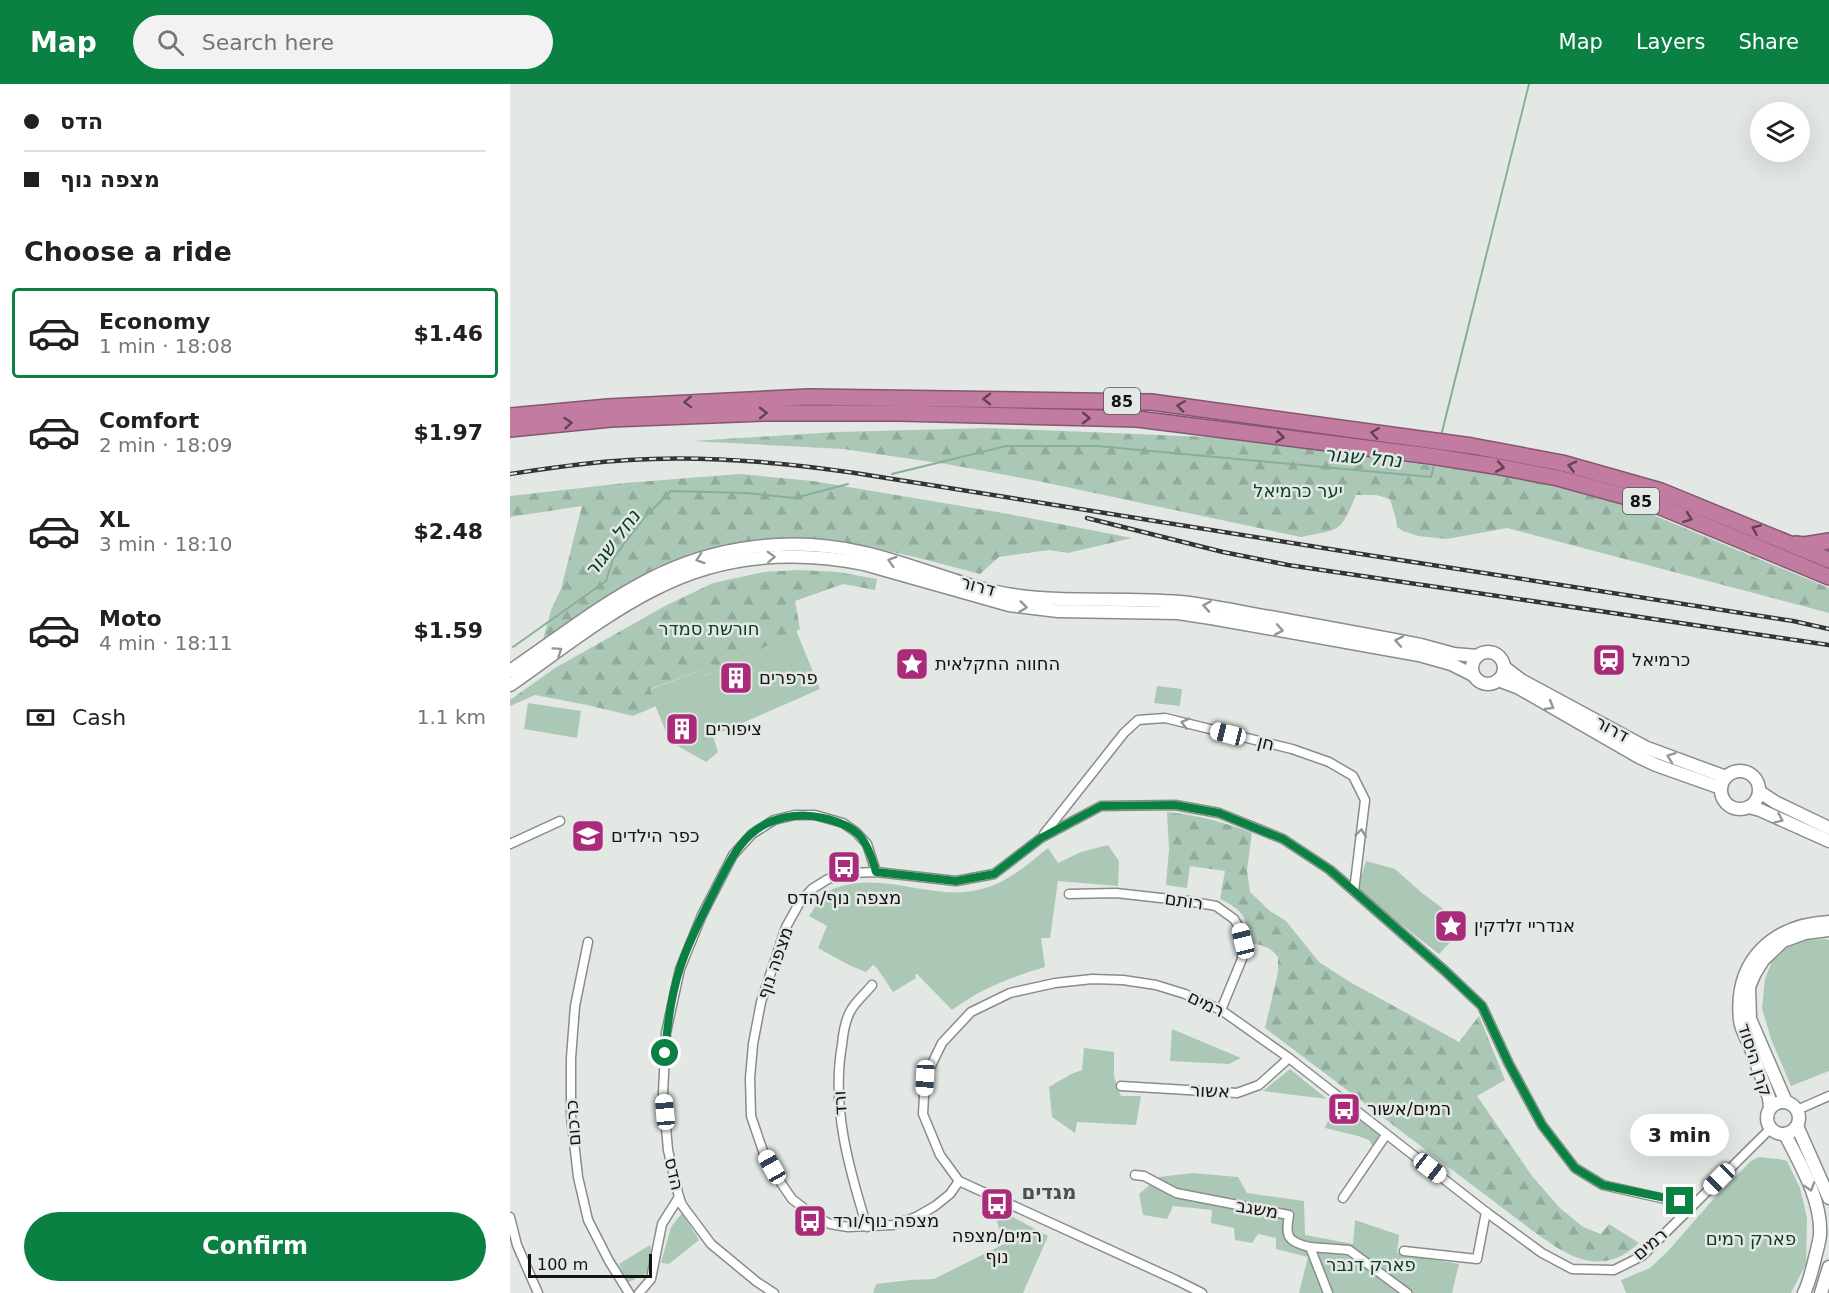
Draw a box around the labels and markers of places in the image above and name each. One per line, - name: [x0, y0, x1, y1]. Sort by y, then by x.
- station icon: כרמיאל: [1591, 642, 1627, 678]
- place icon: החווה החקלאית: [894, 646, 930, 682]
- place label: כרמיאל: [1632, 649, 1690, 670]
- place label: החווה החקלאית: [935, 653, 1060, 674]
- building icon: פרפרים: [718, 660, 754, 696]
- place label: פרפרים: [759, 667, 818, 688]
- building icon: ציפורים: [664, 711, 700, 747]
- place label: ציפורים: [705, 718, 762, 739]
- school or university icon: כפר הילדים: [570, 818, 606, 854]
- place label: כפר הילדים: [611, 825, 699, 846]
- bus stop icon: מצפה נוף/הדס: [826, 849, 862, 885]
- place label: מצפה נוף/הדס: [787, 887, 901, 908]
- place icon: אנדריי זלדקין: [1433, 908, 1469, 944]
- place label: אנדריי זלדקין: [1474, 915, 1575, 936]
- bus stop icon: רמים/אשור: [1326, 1091, 1362, 1127]
- place label: רמים/אשור: [1367, 1098, 1451, 1119]
- bus stop icon: רמים/מצפה נוף: [979, 1186, 1015, 1222]
- bus stop icon: מצפה נוף/ורד: [792, 1203, 828, 1239]
- place label: מצפה נוף/ורד: [833, 1210, 939, 1231]
- place label: רמים/מצפה נוף: [952, 1225, 1042, 1267]

